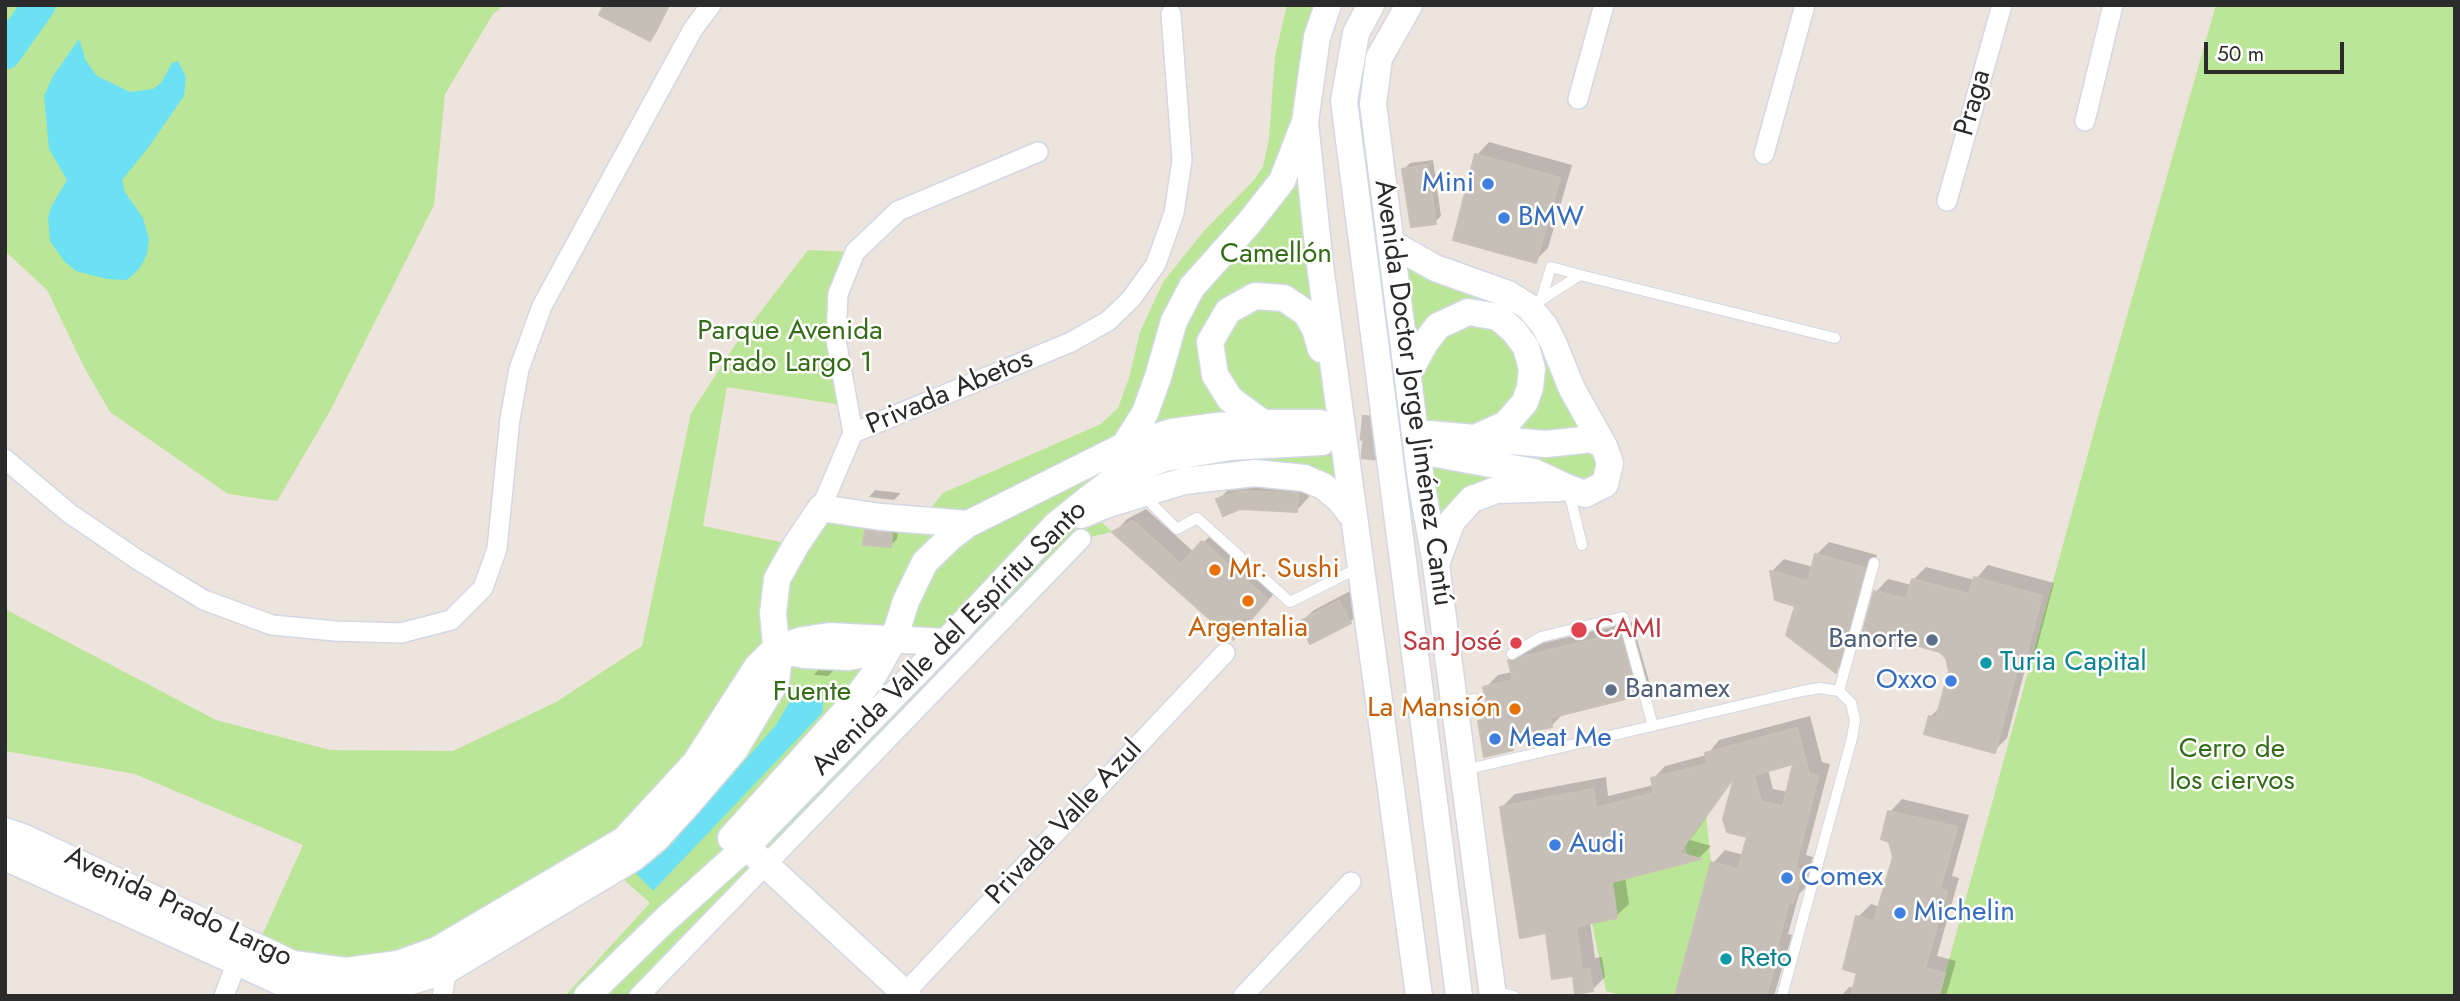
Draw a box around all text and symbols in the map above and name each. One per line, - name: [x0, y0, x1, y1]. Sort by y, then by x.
- scale bar: [2208, 28, 2348, 72]
- text: 50 m: [2217, 39, 2264, 69]
- street label: Praga: [1949, 66, 1999, 140]
- place label: Mini: [1422, 167, 1474, 201]
- marker: Mini: [1480, 176, 1496, 192]
- street label: Avenida Doctor Jorge Jiménez Cantú: [1365, 178, 1459, 608]
- place label: BMW: [1518, 201, 1584, 235]
- marker: BMW: [1496, 210, 1512, 226]
- park label: Camellón: [1220, 238, 1332, 272]
- park label: Parque Avenida Prado Largo 1: [697, 315, 883, 381]
- street label: Privada Abetos: [862, 343, 1038, 443]
- street label: Avenida Valle del Espíritu Santo: [805, 494, 1095, 784]
- place label: Mr. Sushi: [1229, 553, 1340, 587]
- marker: Mr. Sushi: [1207, 562, 1223, 578]
- marker: Argentalia: [1240, 593, 1256, 609]
- place label: Argentalia: [1188, 612, 1308, 646]
- place label: CAMI: [1595, 613, 1662, 647]
- marker: CAMI: [1569, 620, 1589, 640]
- place label: Banorte: [1828, 623, 1918, 657]
- place label: San José: [1402, 626, 1502, 660]
- marker: Banorte: [1924, 632, 1940, 648]
- marker: San José: [1508, 635, 1524, 651]
- place label: Turia Capital: [2000, 646, 2147, 680]
- marker: Turia Capital: [1978, 655, 1994, 671]
- place label: Oxxo: [1876, 664, 1937, 698]
- place label: Banamex: [1625, 673, 1730, 707]
- marker: Oxxo: [1943, 673, 1959, 689]
- park label: Fuente: [773, 676, 851, 710]
- marker: Banamex: [1603, 682, 1619, 698]
- place label: La Mansión: [1367, 692, 1501, 726]
- marker: La Mansión: [1507, 701, 1523, 717]
- place label: Meat Me: [1509, 722, 1612, 756]
- marker: Meat Me: [1487, 731, 1503, 747]
- street label: Privada Valle Azul: [980, 733, 1150, 913]
- park label: Cerro de los ciervos: [2169, 733, 2295, 799]
- place label: Audi: [1569, 828, 1625, 862]
- marker: Audi: [1547, 837, 1563, 853]
- street label: Avenida Prado Largo: [59, 841, 297, 975]
- place label: Comex: [1801, 861, 1883, 895]
- marker: Comex: [1779, 870, 1795, 886]
- place label: Michelin: [1914, 896, 2015, 930]
- marker: Michelin: [1892, 905, 1908, 921]
- place label: Reto: [1740, 942, 1792, 976]
- marker: Reto: [1718, 951, 1734, 967]

